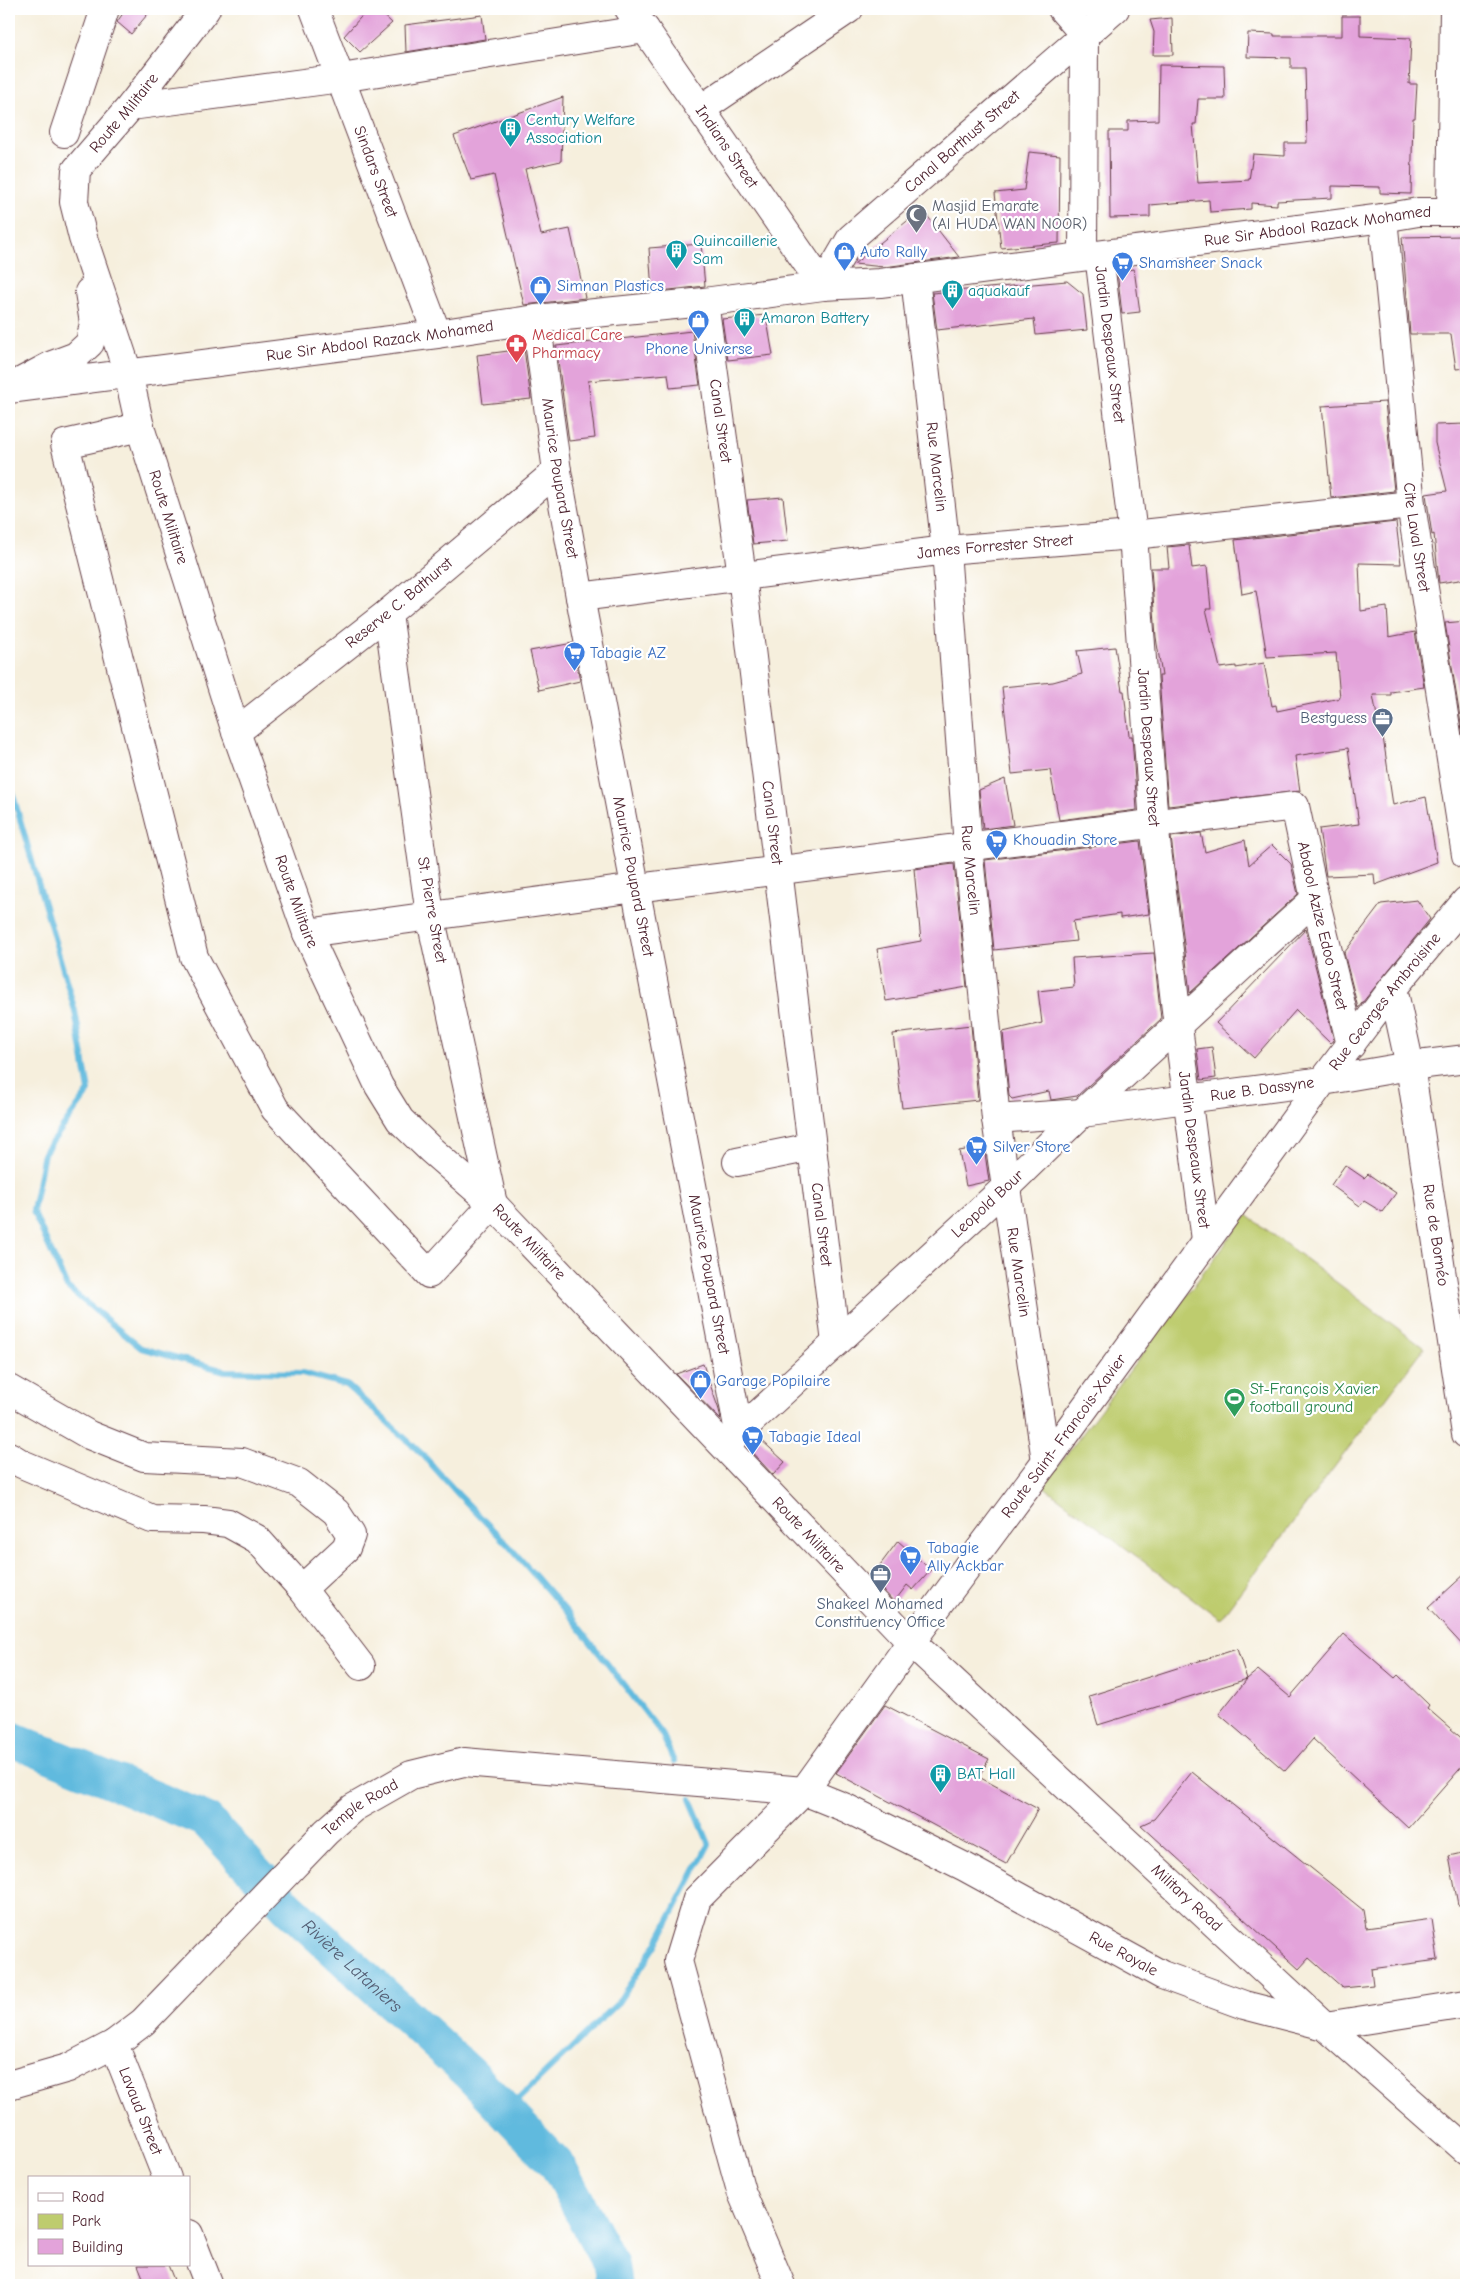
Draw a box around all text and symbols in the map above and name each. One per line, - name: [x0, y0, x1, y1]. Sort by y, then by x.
- street label: Route Militaire: [86, 70, 162, 156]
- street label: Canal Barthust Street: [901, 86, 1024, 196]
- street label: Indians Street: [692, 102, 762, 192]
- place label: Century Welfare Association: [526, 111, 635, 147]
- building icon: Century Welfare Association: [498, 117, 522, 148]
- street label: Sindars Street: [350, 123, 401, 220]
- place label: Masjid Emarate (Al HUDA WAN NOOR): [932, 197, 1087, 233]
- mosque icon: Masjid Emarate (Al HUDA WAN NOOR): [904, 203, 928, 234]
- street label: Rue Sir Abdool Razack Mohamed: [1203, 203, 1431, 250]
- place label: Quincaillerie Sam: [693, 232, 778, 268]
- building icon: Quincaillerie Sam: [665, 238, 689, 269]
- shop icon: Auto Rally: [832, 240, 856, 271]
- place label: Auto Rally: [860, 243, 928, 261]
- supermarket icon: Shamsheer Snack: [1111, 251, 1135, 282]
- place label: Shamsheer Snack: [1139, 254, 1263, 272]
- street label: Jardin Despeaux Street: [1091, 265, 1128, 425]
- shop icon: Simnan Plastics: [529, 274, 553, 305]
- place label: Simnan Plastics: [557, 277, 664, 295]
- building icon: aquakauf: [940, 279, 964, 310]
- place label: aquakauf: [968, 282, 1031, 300]
- building icon: Amaron Battery: [733, 306, 757, 337]
- shop icon: Phone Universe: [687, 308, 711, 339]
- place label: Amaron Battery: [761, 309, 870, 327]
- street label: Rue Sir Abdool Razack Mohamed: [265, 317, 495, 365]
- place label: Medical Care Pharmacy: [532, 326, 623, 362]
- pharmacy icon: Medical Care Pharmacy: [504, 332, 528, 363]
- place label: Phone Universe: [645, 340, 753, 358]
- street label: Canal Street: [706, 378, 735, 464]
- street label: Maurice Poupard Street: [538, 397, 582, 560]
- street label: Rue Marcelin: [922, 421, 951, 513]
- street label: Route Militaire: [145, 468, 192, 567]
- street label: Cite Laval Street: [1400, 482, 1434, 594]
- street label: James Forrester Street: [916, 531, 1074, 563]
- street label: Reserve C. Bathurst: [342, 553, 456, 652]
- supermarket icon: Tabagie AZ: [562, 641, 586, 672]
- place label: Tabagie AZ: [590, 644, 666, 662]
- street label: Jardin Despeaux Street: [1134, 668, 1163, 828]
- office icon: Bestguess: [1371, 706, 1395, 737]
- place label: Bestguess: [1300, 709, 1367, 727]
- street label: Canal Street: [758, 780, 786, 866]
- street label: Maurice Poupard Street: [609, 795, 657, 958]
- street label: Rue Marcelin: [957, 825, 984, 916]
- supermarket icon: Khouadin Store: [985, 828, 1009, 859]
- place label: Khouadin Store: [1013, 831, 1117, 849]
- street label: Abdool Azize Edoo Street: [1294, 840, 1351, 1012]
- street label: Route Militaire: [271, 853, 322, 951]
- street label: St. Pierre Street: [414, 855, 450, 965]
- street label: Rue Georges Ambroisine: [1325, 929, 1444, 1074]
- street label: Jardin Despeaux Street: [1175, 1070, 1213, 1230]
- street label: Rue B. Dassyne: [1209, 1073, 1315, 1105]
- supermarket icon: Silver Store: [965, 1135, 989, 1166]
- place label: Silver Store: [993, 1138, 1071, 1156]
- street label: Leopold Bour: [948, 1166, 1028, 1241]
- street label: Canal Street: [807, 1182, 836, 1268]
- street label: Rue de Bornéo: [1419, 1183, 1452, 1288]
- street label: Maurice Poupard Street: [685, 1193, 733, 1356]
- street label: Route Militaire: [489, 1200, 569, 1283]
- street label: Rue Marcelin: [1003, 1226, 1034, 1318]
- street label: Route Saint- Francois-Xavier: [998, 1350, 1130, 1521]
- shop icon: Garage Popilaire: [688, 1369, 712, 1400]
- place label: Garage Popilaire: [716, 1372, 830, 1390]
- place label: St-François Xavier football ground: [1249, 1380, 1379, 1416]
- sports icon: St-François Xavier football ground: [1222, 1386, 1246, 1417]
- supermarket icon: Tabagie Ideal: [741, 1425, 765, 1456]
- place label: Tabagie Ideal: [769, 1428, 861, 1446]
- street label: Route Militaire: [768, 1493, 849, 1576]
- place label: Tabagie Ally Ackbar: [927, 1539, 1004, 1575]
- supermarket icon: Tabagie Ally Ackbar: [899, 1545, 923, 1576]
- office icon: Shakeel Mohamed Constituency Office: [868, 1563, 892, 1594]
- place label: Shakeel Mohamed Constituency Office: [815, 1595, 945, 1631]
- building icon: BAT Hall: [929, 1762, 953, 1793]
- place label: BAT Hall: [957, 1765, 1016, 1783]
- street label: Temple Road: [319, 1775, 401, 1840]
- street label: Military Road: [1147, 1860, 1226, 1935]
- water label: Rivière Lataniers: [298, 1915, 407, 2017]
- street label: Rue Royale: [1086, 1928, 1161, 1980]
- street label: Lavaud Street: [115, 2064, 166, 2158]
- legend: [28, 2176, 190, 2266]
- text: Road: [72, 2188, 104, 2206]
- text: Park: [72, 2212, 101, 2230]
- text: Building: [72, 2238, 123, 2256]

